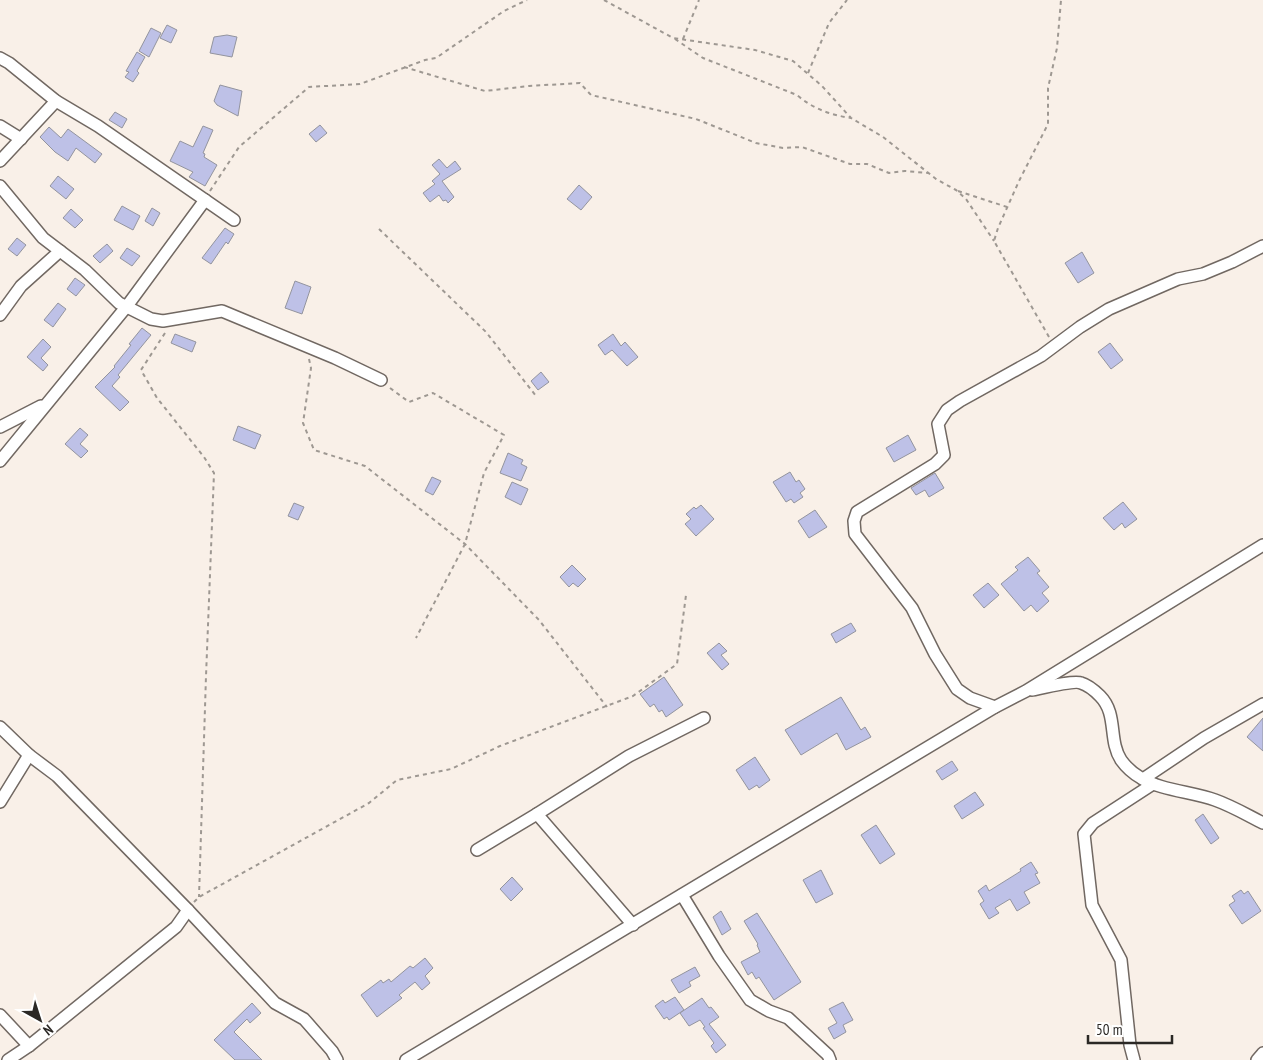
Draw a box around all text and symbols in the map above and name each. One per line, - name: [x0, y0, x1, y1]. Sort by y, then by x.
- north arrow: [15, 995, 65, 1045]
- scale bar: [1088, 1012, 1172, 1044]
- text: 50 m: [1096, 1020, 1122, 1039]
- text: N: [40, 1021, 57, 1039]

